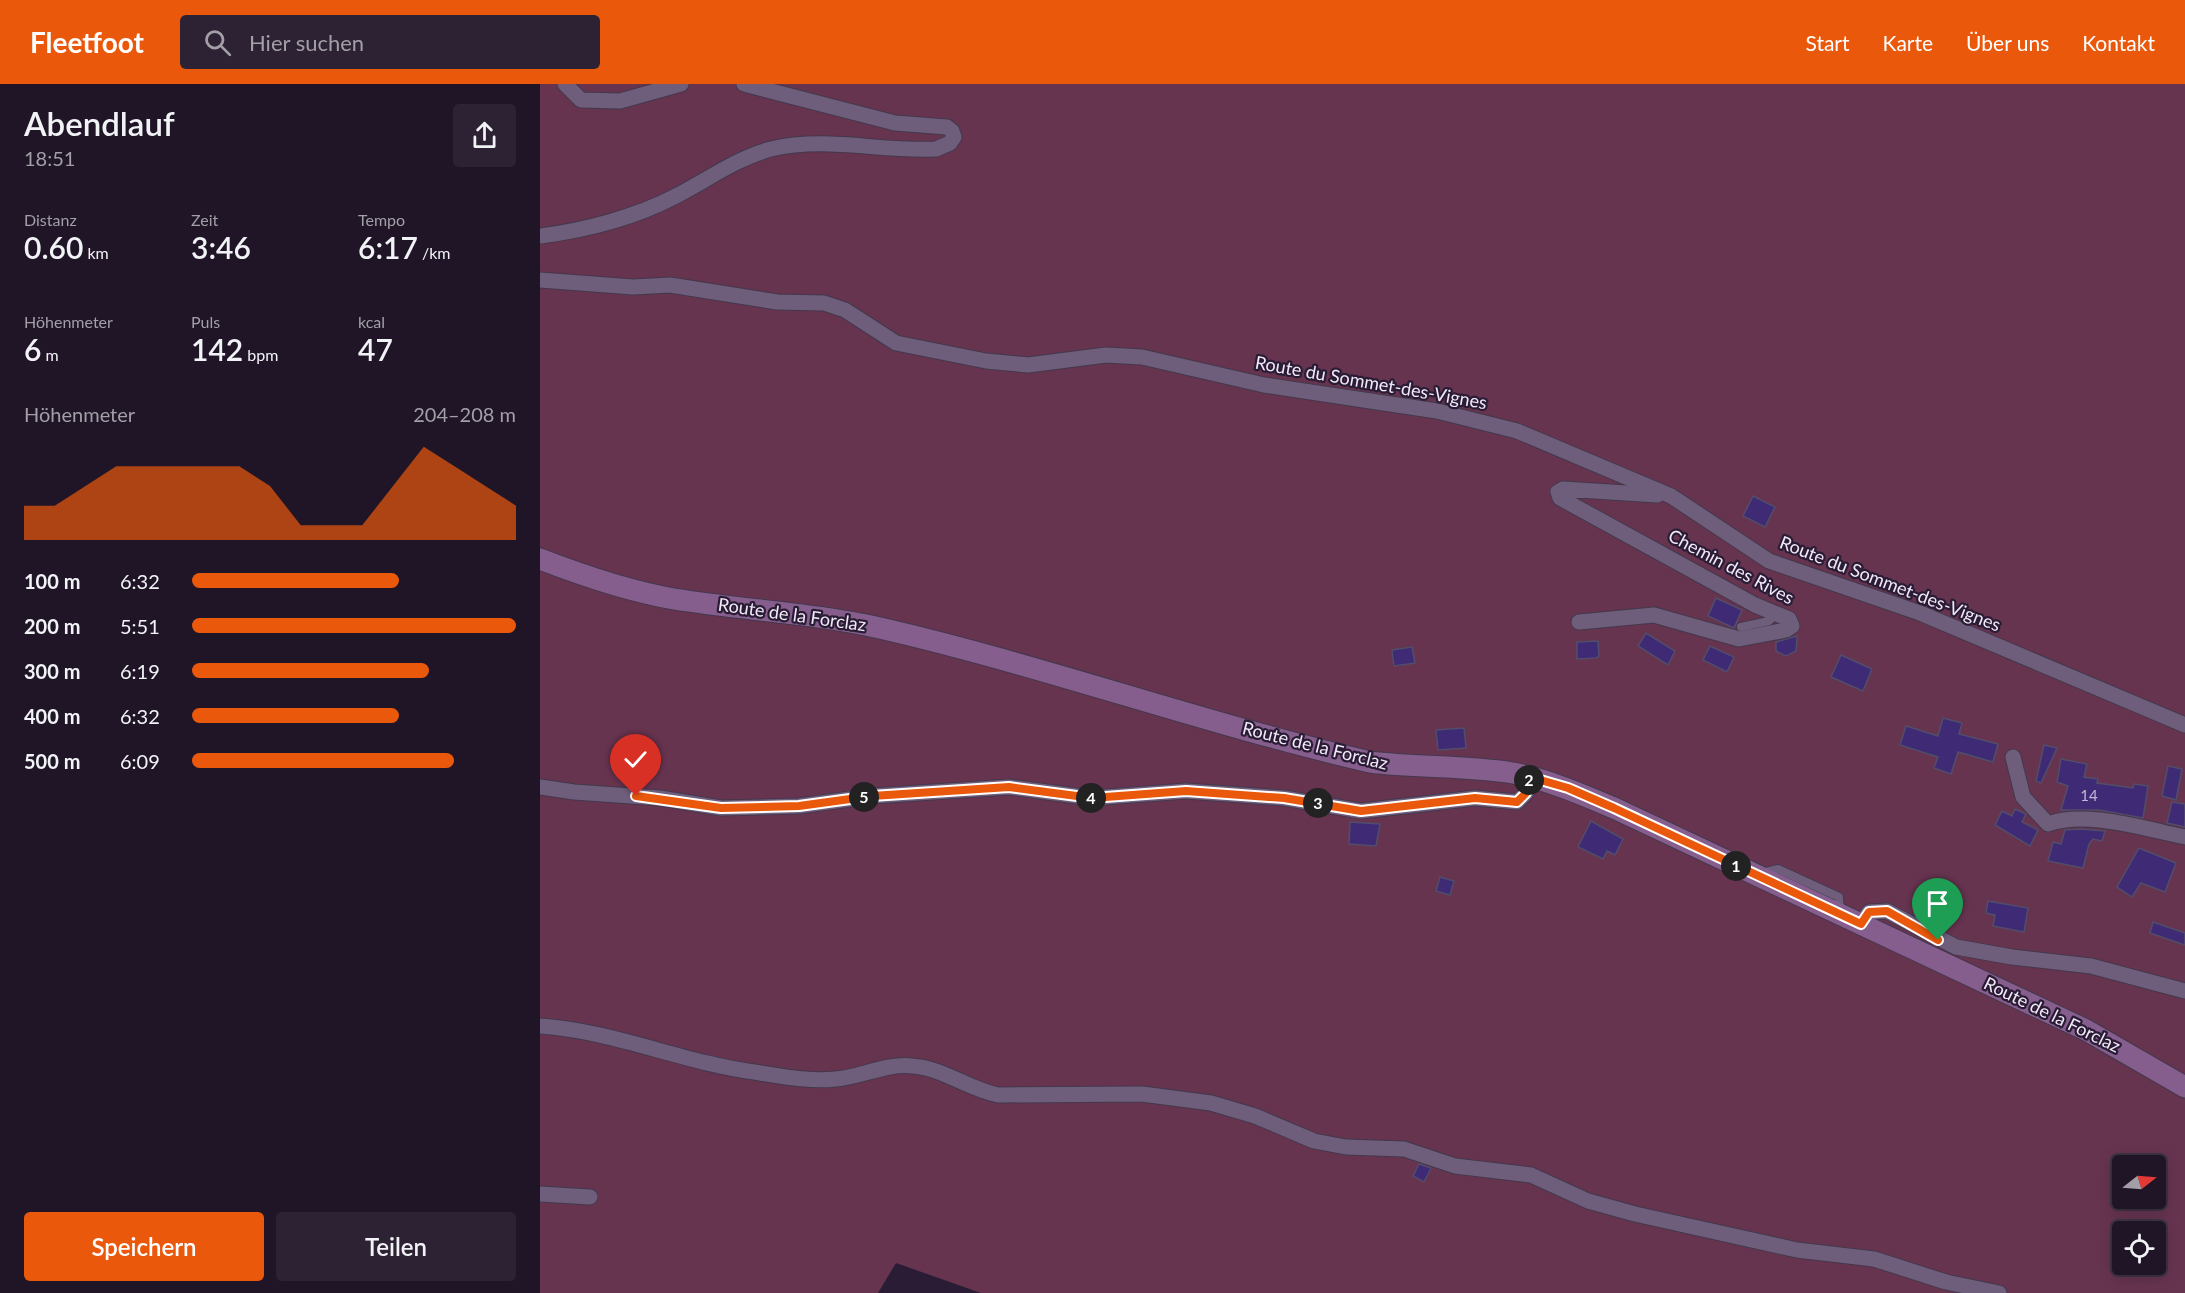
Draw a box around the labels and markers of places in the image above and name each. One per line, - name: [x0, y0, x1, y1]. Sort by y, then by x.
- pin: [610, 734, 661, 796]
- pin: 2: [1514, 765, 1544, 795]
- pin: 5: [849, 782, 879, 812]
- pin: 4: [1076, 783, 1106, 813]
- pin: 3: [1303, 788, 1333, 818]
- pin: 1: [1721, 851, 1751, 881]
- pin: [1912, 878, 1963, 940]

